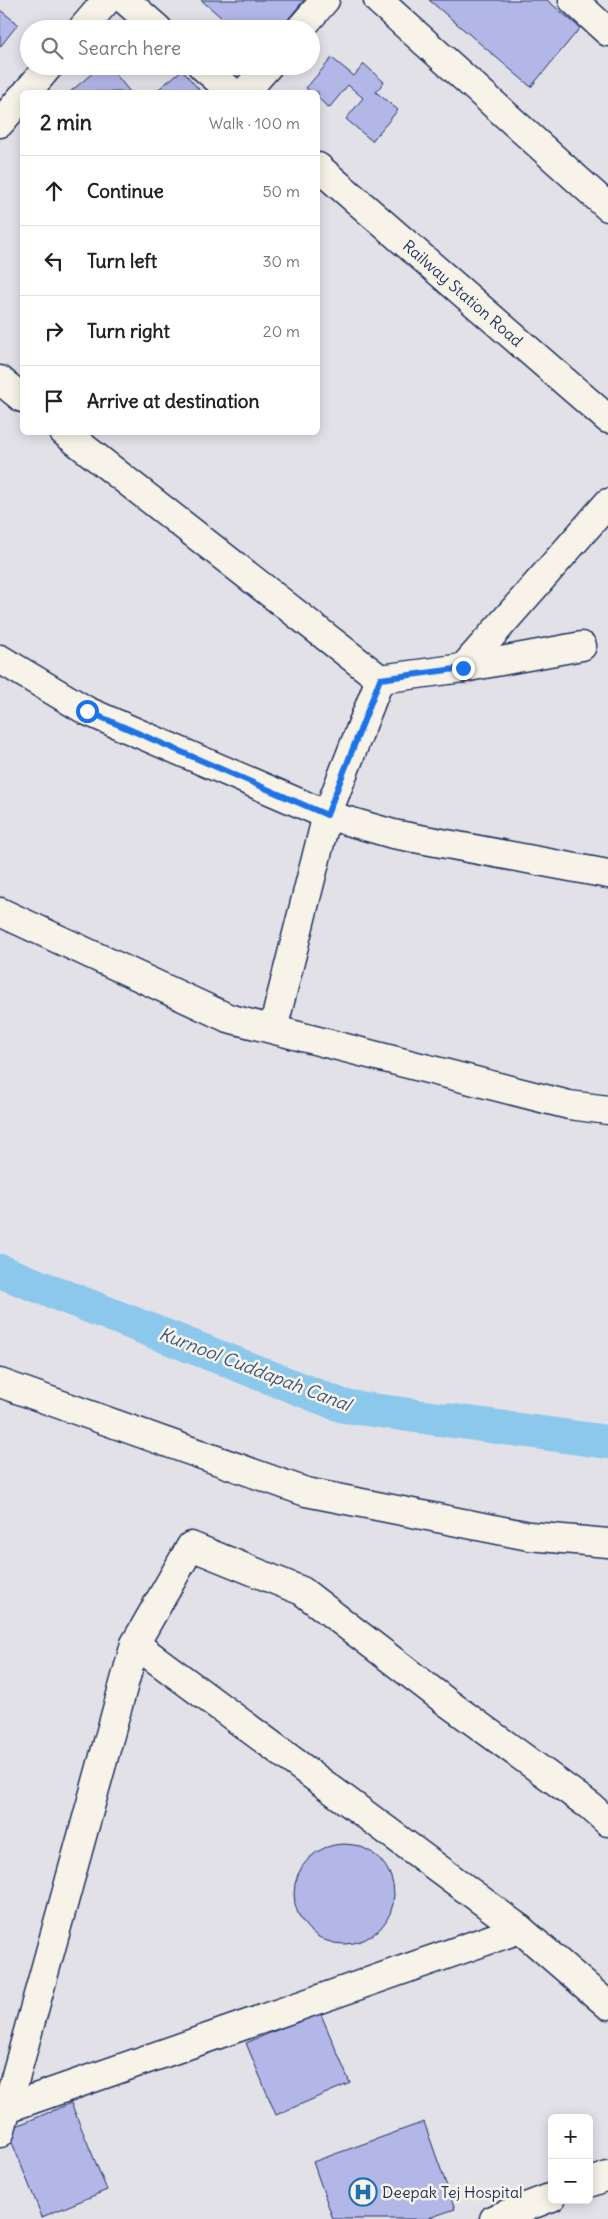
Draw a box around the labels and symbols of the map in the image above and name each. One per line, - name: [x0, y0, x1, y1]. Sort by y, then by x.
- street label: Railway Station Road: [399, 235, 527, 351]
- route end: [452, 657, 475, 680]
- route start: [76, 700, 99, 723]
- water label: Kurnool Cuddapah Canal: [156, 1322, 357, 1417]
- hospital icon: Deepak Tej Hospital: [348, 2177, 378, 2207]
- place label: Deepak Tej Hospital: [382, 2182, 523, 2202]

